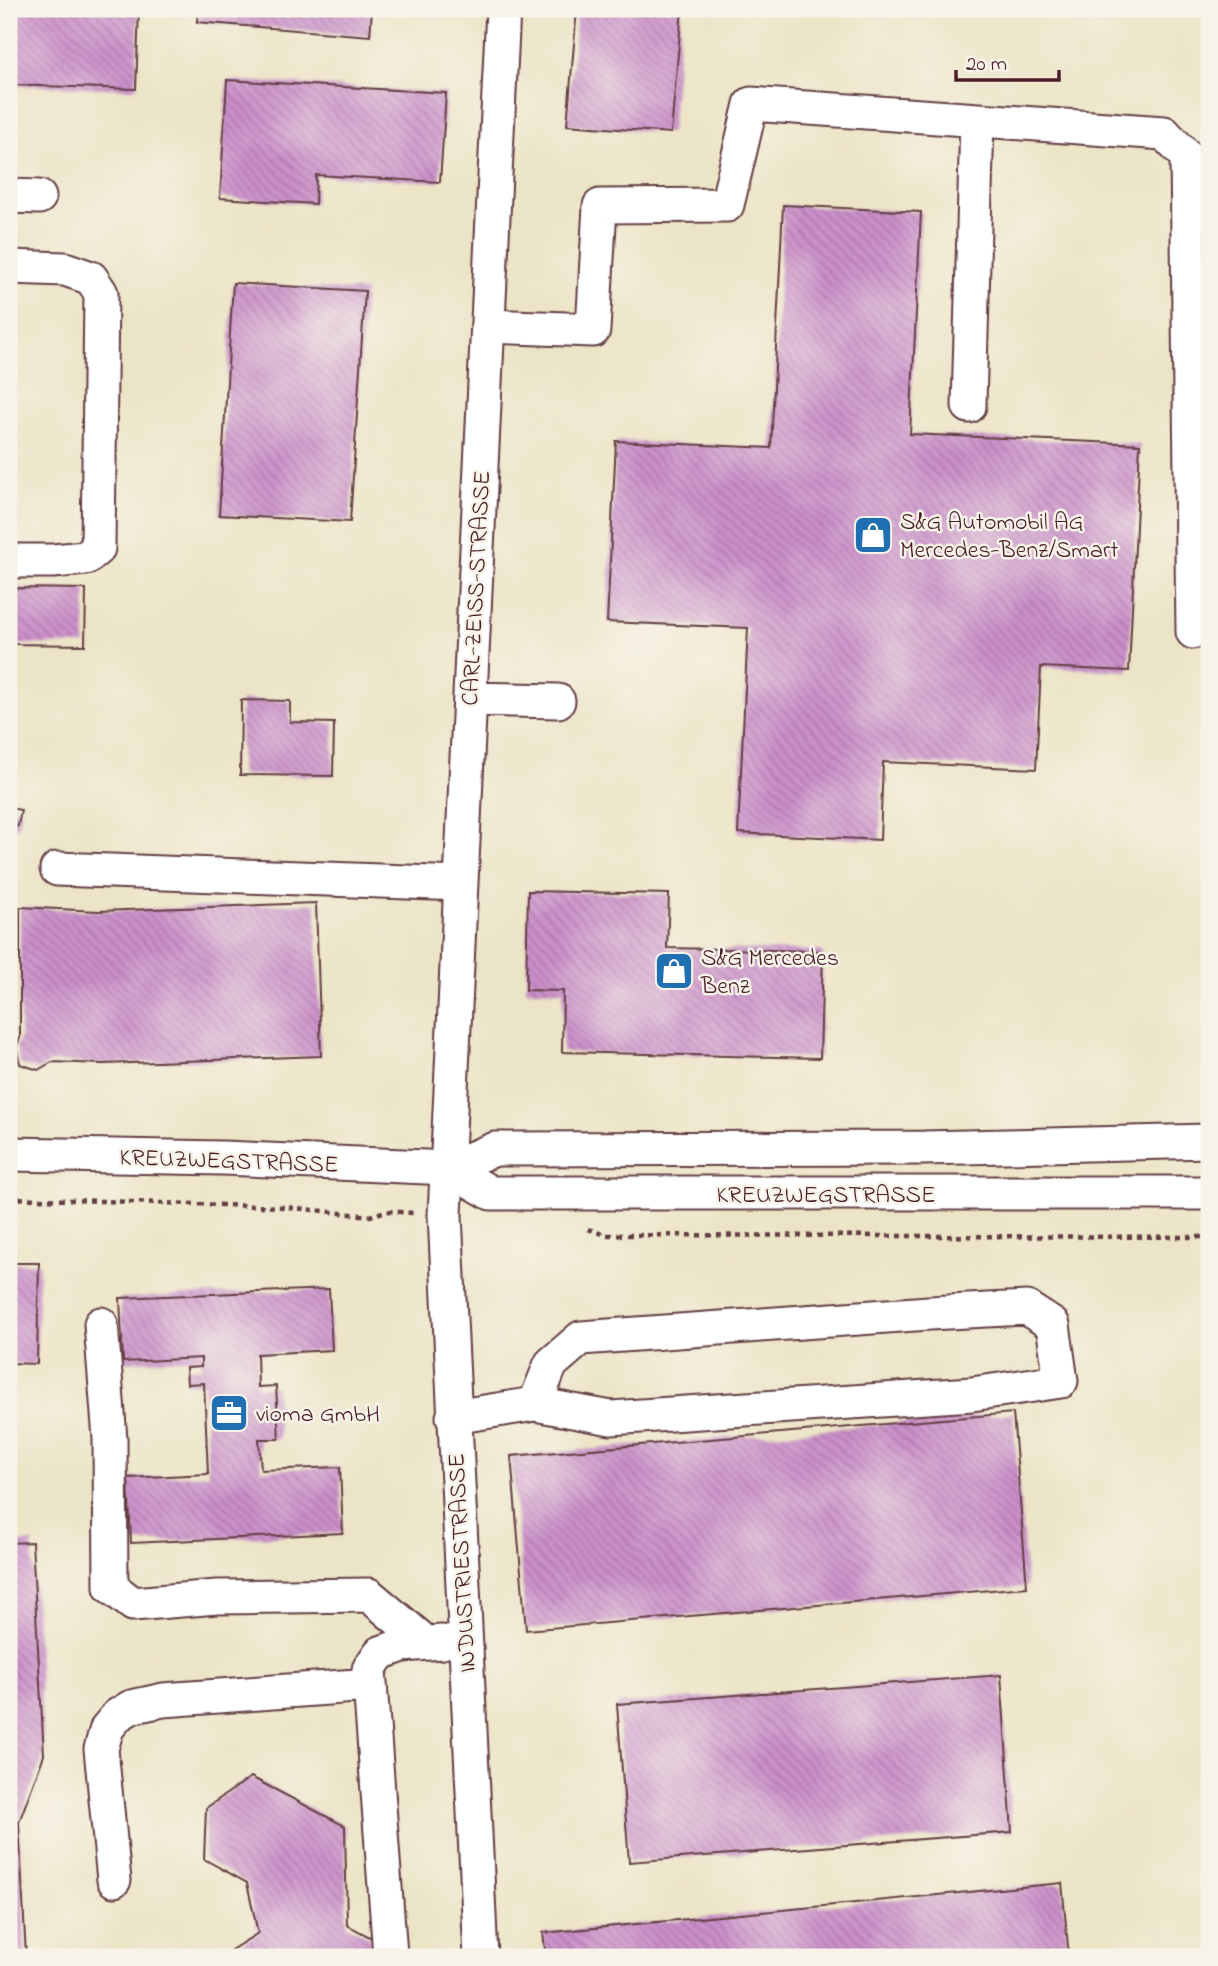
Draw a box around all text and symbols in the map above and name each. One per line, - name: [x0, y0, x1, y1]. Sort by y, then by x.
- scale bar: [956, 38, 1059, 82]
- text: 20 m: [966, 50, 1007, 80]
- street label: CARL-ZEISS-STRASSE: [454, 470, 501, 707]
- place label: S&G Automobil AG Mercedes-Benz/Smart: [900, 506, 1118, 569]
- shop icon: S&G Automobil AG Mercedes-Benz/Smart: [852, 514, 894, 556]
- place label: S&G Mercedes Benz: [700, 942, 839, 1005]
- shop icon: S&G Mercedes Benz: [653, 950, 695, 992]
- street label: KREUZWEGSTRASSE: [119, 1141, 339, 1184]
- street label: KREUZWEGSTRASSE: [716, 1179, 936, 1214]
- office icon: vioma GmbH: [208, 1392, 250, 1434]
- place label: vioma GmbH: [256, 1398, 380, 1433]
- street label: INDUSTRIESTRASSE: [440, 1452, 487, 1674]

